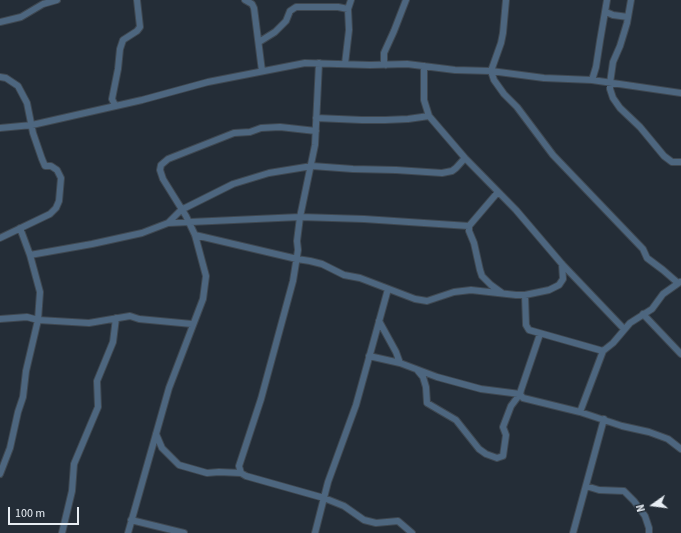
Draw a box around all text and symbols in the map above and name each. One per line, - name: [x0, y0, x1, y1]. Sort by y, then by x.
- north arrow: [633, 485, 673, 525]
- scale bar: [10, 499, 81, 525]
- text: N: [633, 503, 649, 513]
- text: 100 m: [15, 505, 45, 522]

